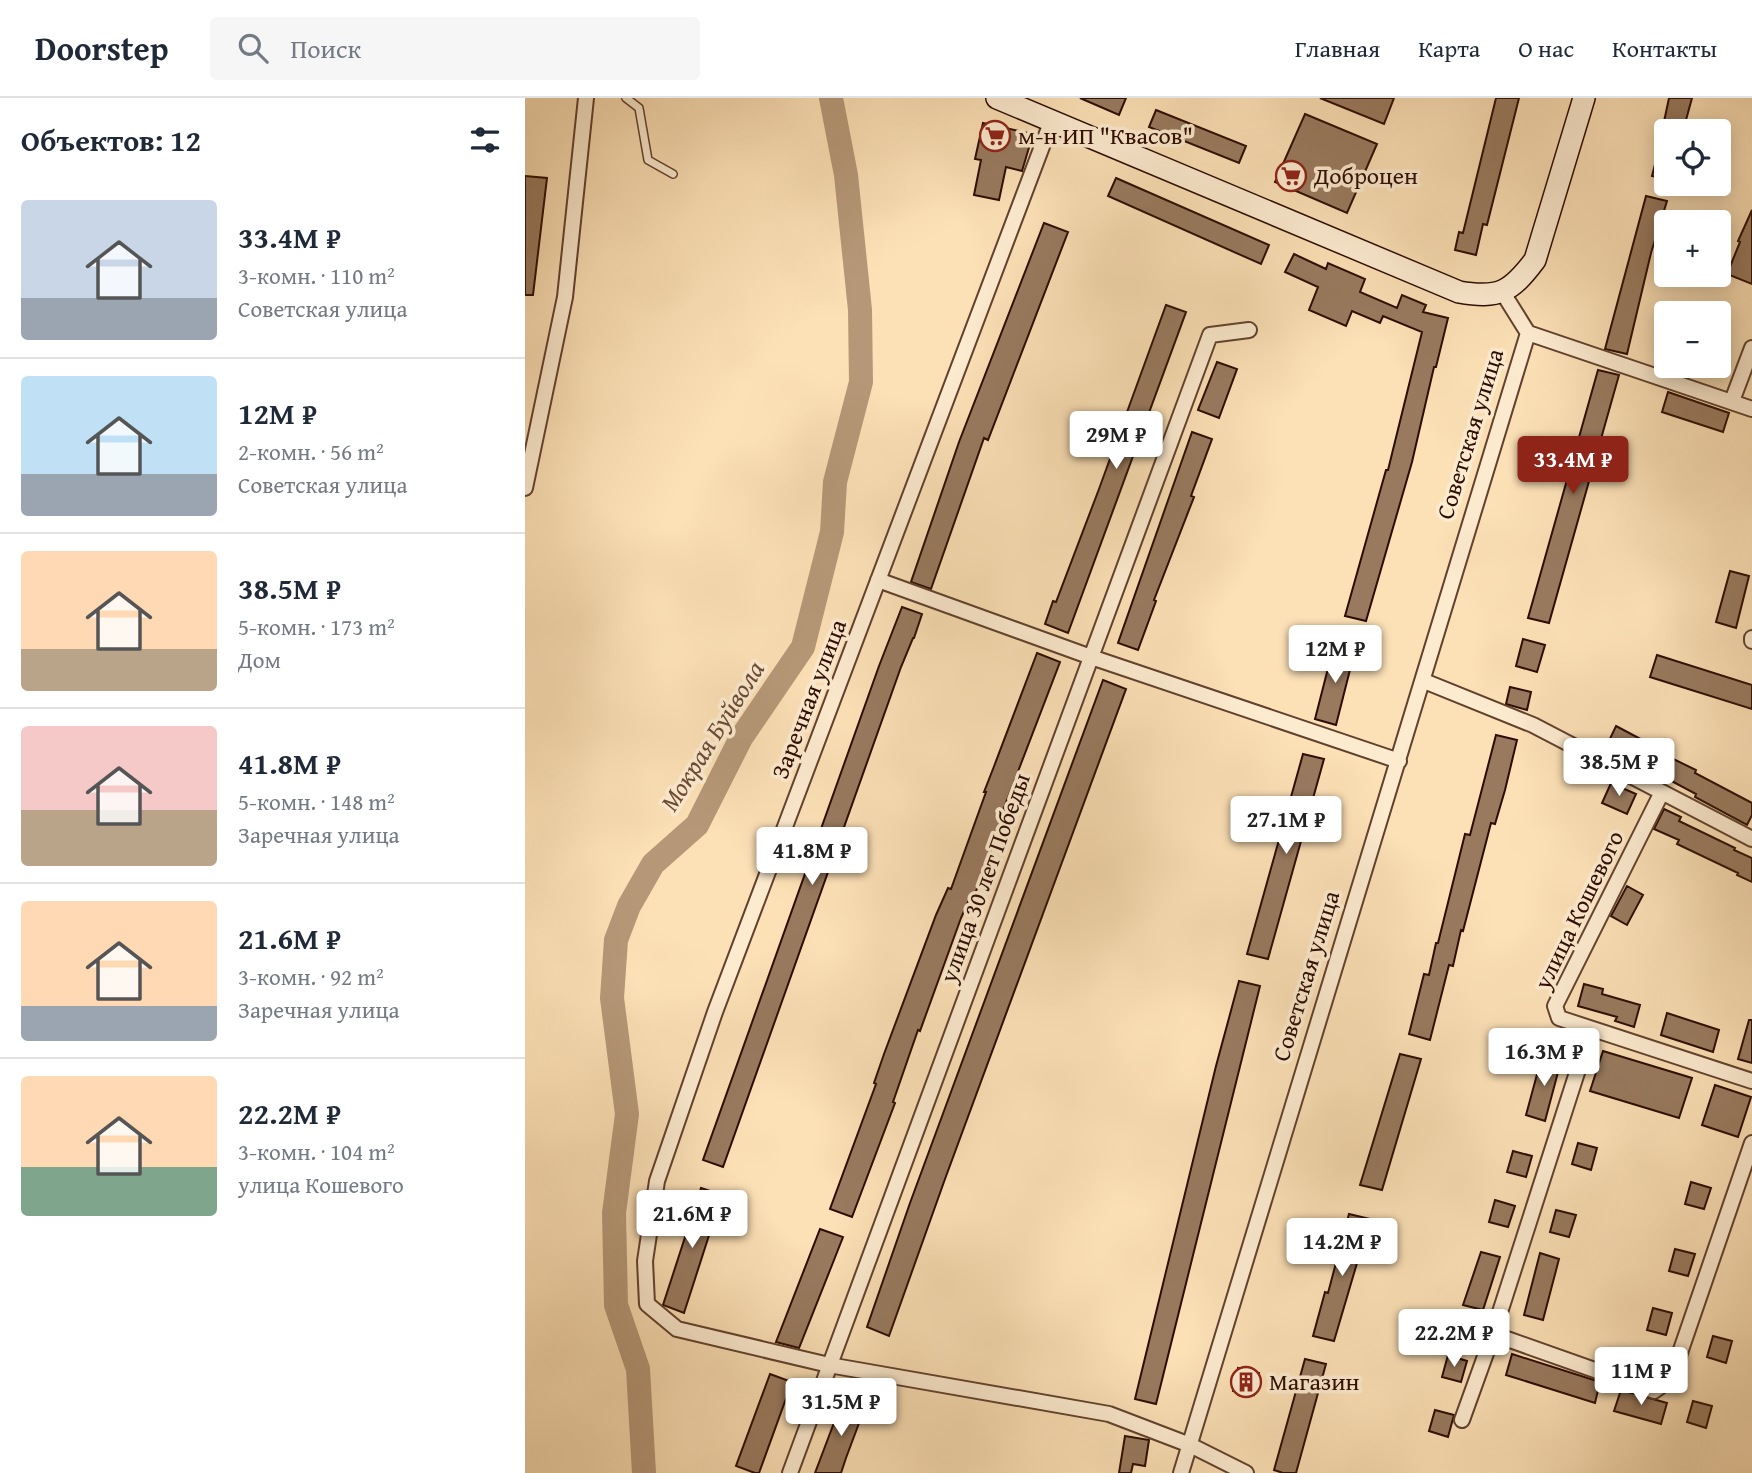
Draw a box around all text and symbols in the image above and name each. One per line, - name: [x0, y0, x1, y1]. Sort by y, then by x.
- search box: [210, 17, 700, 80]
- text: Doorstep: [35, 24, 168, 72]
- icon: search: [234, 29, 272, 67]
- text: Поиск: [290, 29, 361, 68]
- text: Главная: [1295, 31, 1380, 66]
- text: Карта: [1418, 31, 1480, 66]
- text: О нас: [1518, 31, 1574, 66]
- text: Контакты: [1612, 31, 1717, 66]
- text: Объектов: 12: [21, 118, 201, 162]
- place label: м-н ИП "Квасов": [1018, 118, 1193, 153]
- supermarket icon: м-н ИП "Квасов": [978, 119, 1012, 153]
- map controls: [1654, 119, 1731, 378]
- button: locate: [1654, 119, 1731, 196]
- icon: filters: [466, 121, 504, 159]
- place label: Доброцен: [1313, 158, 1418, 193]
- supermarket icon: Доброцен: [1274, 159, 1308, 193]
- button: +: [1654, 210, 1731, 287]
- text: 33.4M ₽: [238, 215, 341, 259]
- icon: home: [77, 228, 161, 312]
- text: 3-комн. · 110 m²: [238, 259, 395, 292]
- text: Советская улица: [238, 292, 407, 325]
- button: −: [1654, 301, 1731, 378]
- street label: Советская улица: [1427, 344, 1512, 523]
- text: 12M ₽: [238, 391, 317, 435]
- icon: home: [77, 404, 161, 488]
- pin: 29M ₽: [1067, 412, 1165, 471]
- text: 29M ₽: [1086, 417, 1146, 450]
- text: 2-комн. · 56 m²: [238, 435, 384, 468]
- pin: 33.4M ₽: [1508, 436, 1638, 496]
- text: 33.4M ₽: [1533, 442, 1613, 475]
- text: Советская улица: [238, 468, 407, 501]
- text: 38.5M ₽: [238, 566, 341, 610]
- icon: home: [77, 579, 161, 663]
- text: 5-комн. · 173 m²: [238, 610, 395, 643]
- street label: Заречная улица: [762, 613, 855, 784]
- pin: 12M ₽: [1286, 626, 1384, 685]
- text: 12M ₽: [1305, 631, 1365, 664]
- text: Дом: [238, 643, 281, 676]
- water label: Мокрая Буйвола: [650, 653, 773, 819]
- pin: 38.5M ₽: [1554, 738, 1684, 798]
- text: 41.8M ₽: [238, 741, 341, 785]
- text: 38.5M ₽: [1579, 744, 1659, 777]
- icon: home: [77, 754, 161, 838]
- street label: улица 30 лет Победы: [930, 768, 1039, 989]
- text: 5-комн. · 148 m²: [238, 785, 395, 818]
- pin: 27.1M ₽: [1221, 796, 1351, 856]
- text: 27.1M ₽: [1246, 802, 1326, 835]
- text: Заречная улица: [238, 818, 399, 851]
- street label: улица Кошевого: [1525, 824, 1632, 996]
- pin: 41.8M ₽: [747, 828, 877, 887]
- text: 41.8M ₽: [772, 833, 852, 866]
- street label: Советская улица: [1263, 886, 1348, 1065]
- text: 21.6M ₽: [238, 916, 341, 960]
- icon: home: [77, 929, 161, 1013]
- text: 3-комн. · 92 m²: [238, 960, 384, 993]
- text: Заречная улица: [238, 993, 399, 1026]
- pin: 16.3M ₽: [1479, 1028, 1609, 1088]
- text: 16.3M ₽: [1504, 1034, 1584, 1067]
- text: 22.2M ₽: [238, 1091, 341, 1135]
- icon: home: [77, 1104, 161, 1188]
- text: 3-комн. · 104 m²: [238, 1135, 395, 1168]
- text: улица Кошевого: [238, 1168, 404, 1201]
- pin: 21.6M ₽: [627, 1190, 757, 1250]
- text: 21.6M ₽: [652, 1196, 732, 1229]
- pin: 14.2M ₽: [1277, 1218, 1407, 1278]
- text: 14.2M ₽: [1302, 1224, 1382, 1257]
- pin: 22.2M ₽: [1389, 1310, 1519, 1369]
- text: 22.2M ₽: [1414, 1315, 1494, 1348]
- pin: 11M ₽: [1592, 1348, 1690, 1407]
- text: 11M ₽: [1611, 1353, 1671, 1386]
- place label: Магазин: [1269, 1364, 1360, 1399]
- building icon: Магазин: [1229, 1365, 1263, 1399]
- pin: 31.5M ₽: [776, 1378, 906, 1438]
- text: 31.5M ₽: [801, 1384, 881, 1417]

